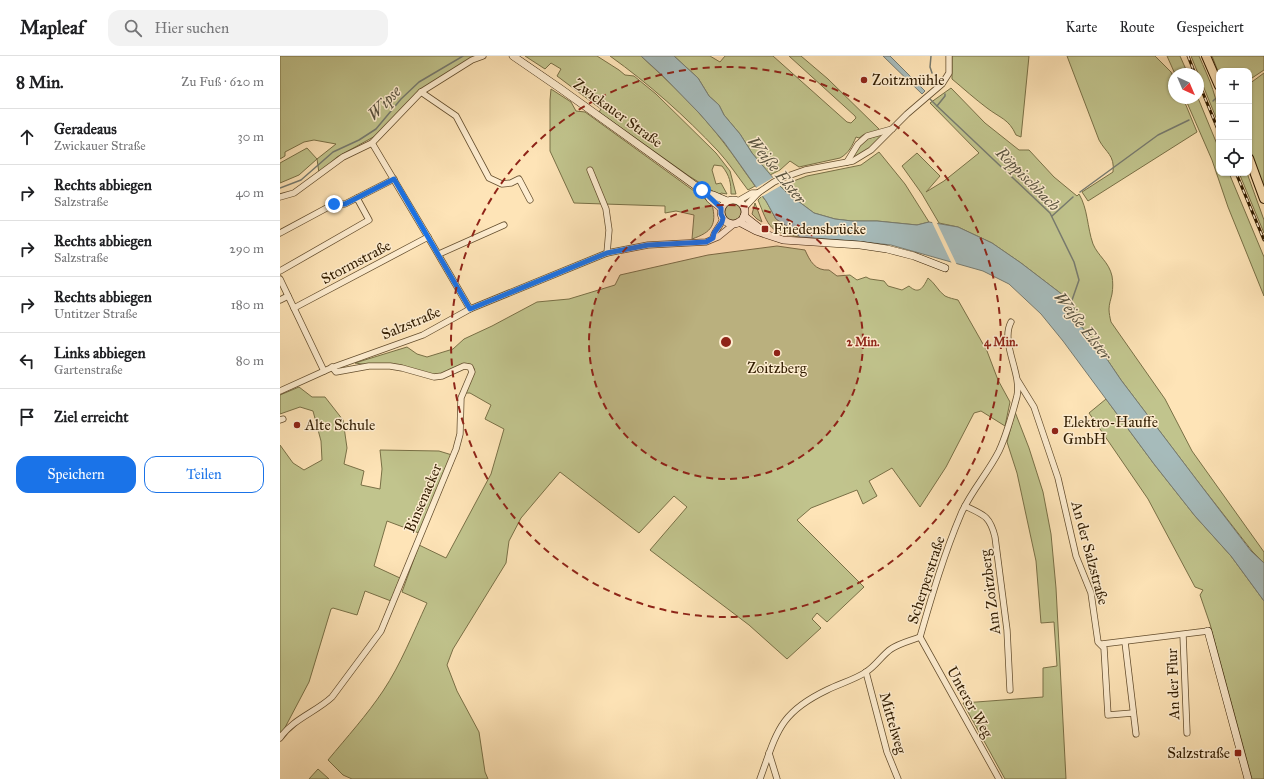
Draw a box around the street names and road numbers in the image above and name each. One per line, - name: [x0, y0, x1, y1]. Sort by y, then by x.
- street label: Zwickauer Straße: [570, 75, 666, 151]
- street label: Stormstraße: [318, 236, 394, 288]
- street label: Salzstraße: [379, 302, 443, 344]
- street label: Binsenacker: [400, 460, 446, 535]
- street label: An der Salzstraße: [1067, 498, 1113, 607]
- street label: Scherperstraße: [903, 534, 949, 626]
- street label: Am Zoitzberg: [976, 548, 1004, 636]
- street label: An der Flur: [1163, 648, 1183, 721]
- street label: Unterer Weg: [943, 663, 997, 742]
- street label: Mittelweg: [876, 690, 911, 757]

